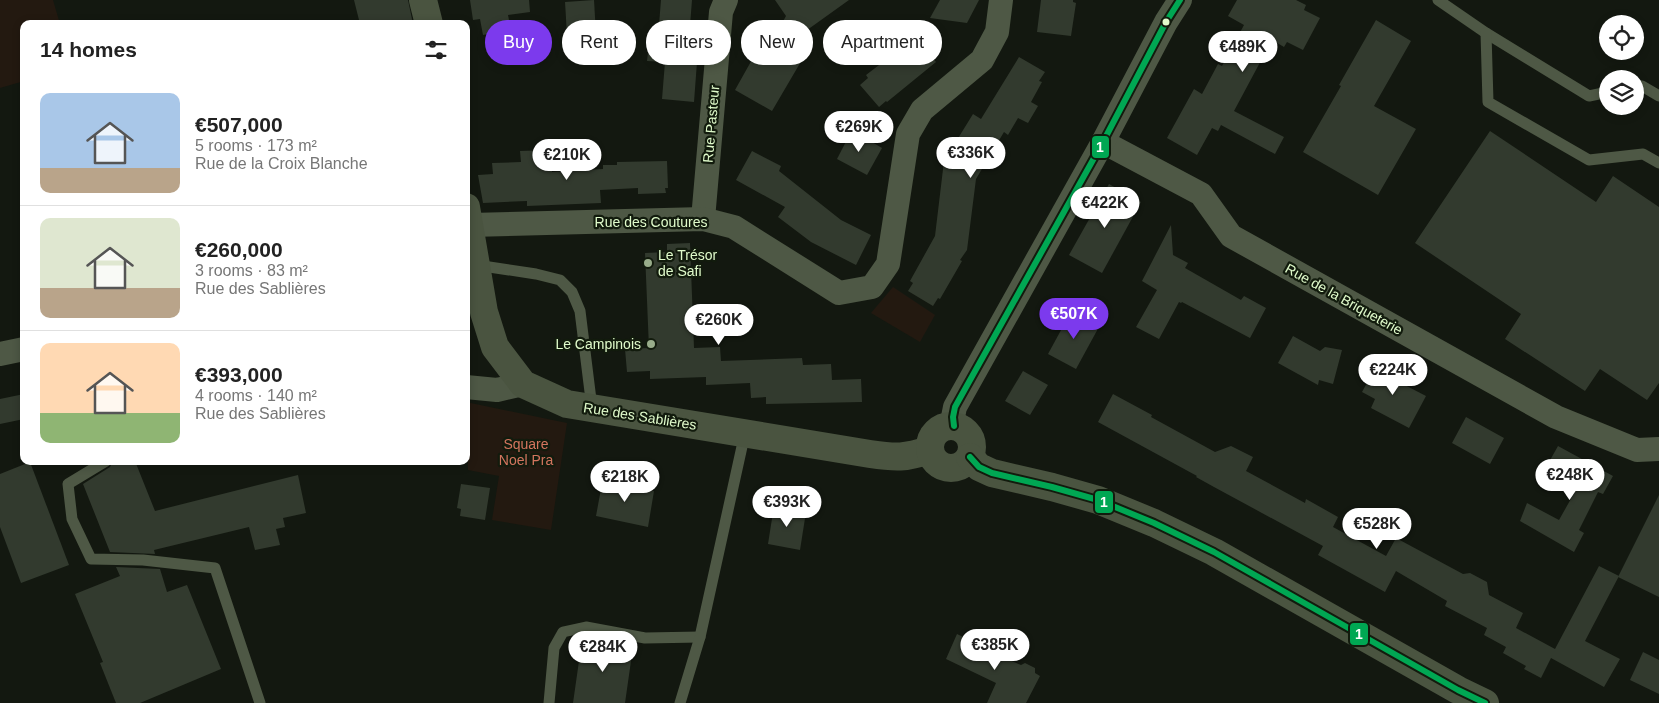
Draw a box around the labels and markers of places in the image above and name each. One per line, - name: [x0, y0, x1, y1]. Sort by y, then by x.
- unlabelled marker: [1161, 17, 1171, 27]
- pin: €489K: [1208, 30, 1278, 73]
- pin: €269K: [824, 110, 894, 153]
- pin: €336K: [936, 136, 1006, 179]
- pin: €210K: [532, 138, 602, 181]
- pin: €422K: [1070, 186, 1140, 229]
- place label: Le Trésor de Safi: [658, 247, 717, 279]
- marker: Le Trésor de Safi: [642, 257, 654, 269]
- pin: €507K: [1039, 298, 1109, 340]
- pin: €260K: [684, 304, 754, 346]
- place label: Le Campinois: [555, 336, 641, 352]
- marker: Le Campinois: [645, 338, 657, 350]
- pin: €224K: [1358, 354, 1428, 396]
- pin: €248K: [1535, 458, 1605, 501]
- pin: €218K: [590, 460, 660, 503]
- pin: €393K: [752, 486, 822, 528]
- pin: €528K: [1342, 508, 1412, 550]
- pin: €385K: [960, 628, 1030, 671]
- pin: €284K: [568, 630, 638, 673]

